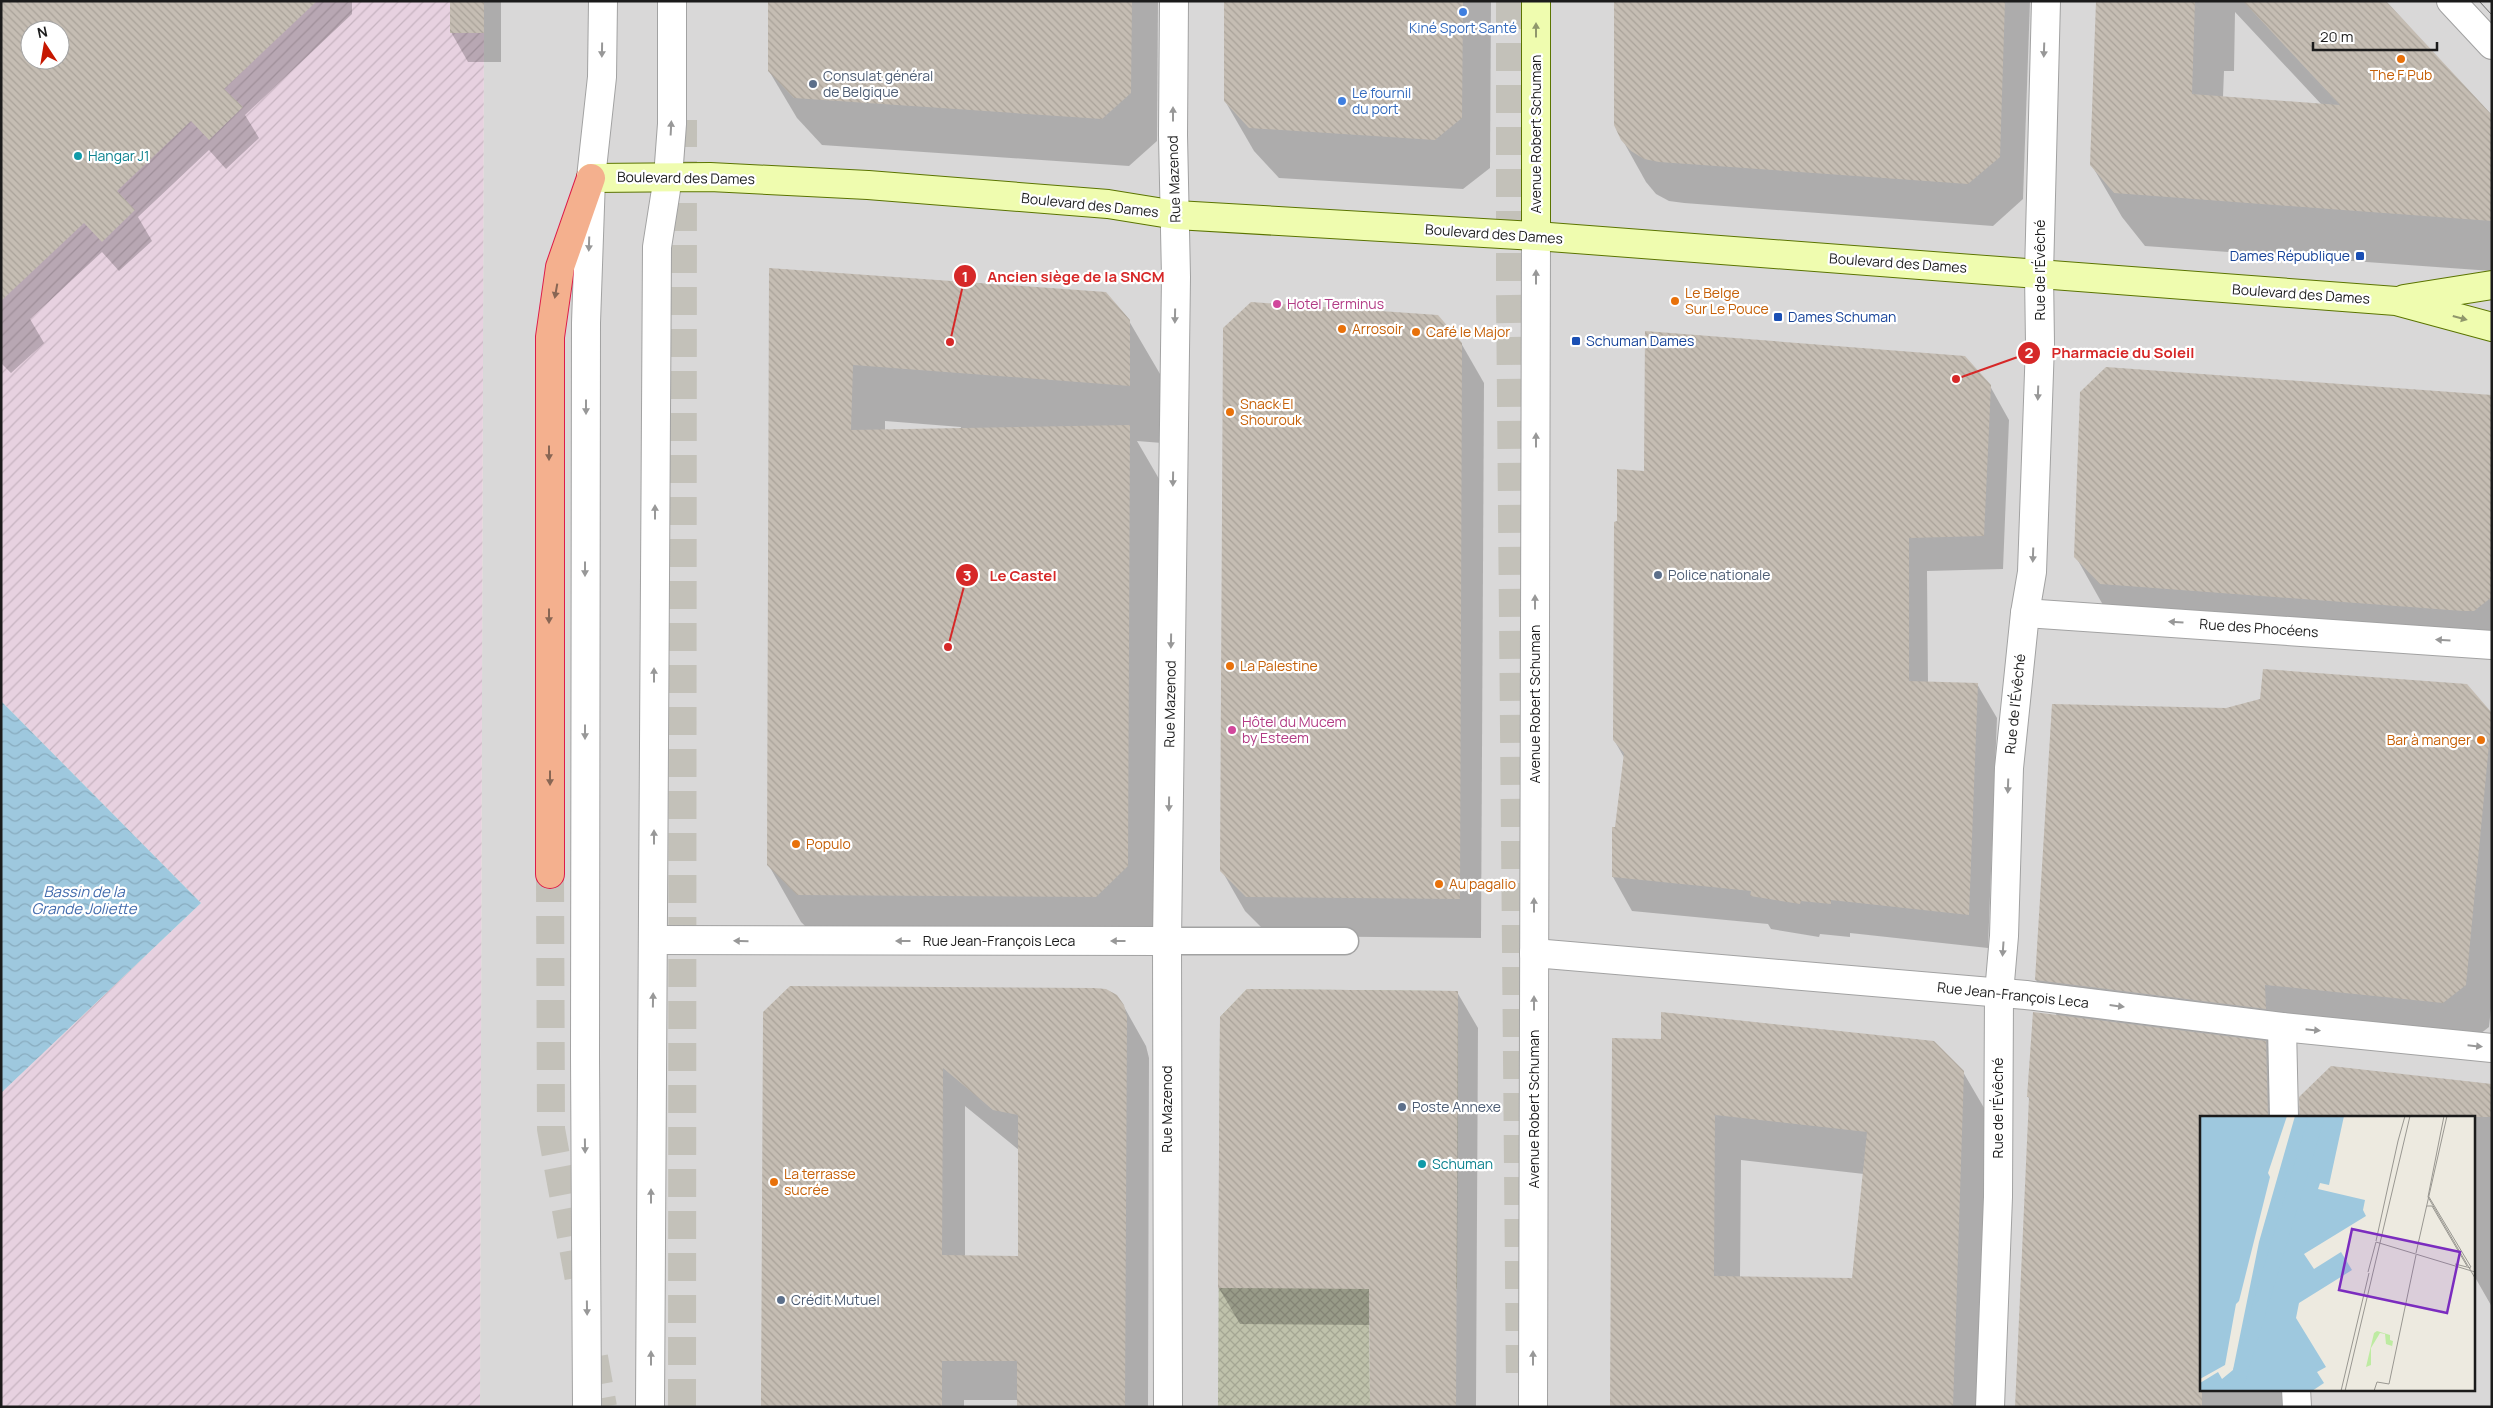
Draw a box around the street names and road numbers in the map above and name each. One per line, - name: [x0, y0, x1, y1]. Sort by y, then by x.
- street label: Avenue Robert Schuman: [1526, 55, 1545, 213]
- street label: Rue Mazenod: [1162, 135, 1185, 223]
- street label: Boulevard des Dames: [617, 167, 755, 188]
- street label: Boulevard des Dames: [1020, 188, 1160, 221]
- street label: Boulevard des Dames: [1425, 219, 1564, 248]
- street label: Rue de l'Évêché: [2030, 220, 2049, 320]
- street label: Boulevard des Dames: [1829, 248, 1968, 277]
- street label: Boulevard des Dames: [2232, 279, 2371, 308]
- street label: Rue des Phocéens: [2199, 614, 2319, 641]
- street label: Avenue Robert Schuman: [1525, 625, 1544, 783]
- street label: Rue de l'Évêché: [2000, 653, 2029, 755]
- street label: Rue Mazenod: [1159, 660, 1180, 748]
- street label: Rue Jean-François Leca: [923, 931, 1075, 950]
- street label: Rue Jean-François Leca: [1936, 977, 2090, 1012]
- street label: Avenue Robert Schuman: [1524, 1030, 1543, 1188]
- street label: Rue de l'Évêché: [1988, 1058, 2007, 1158]
- street label: Rue Mazenod: [1157, 1065, 1176, 1153]

